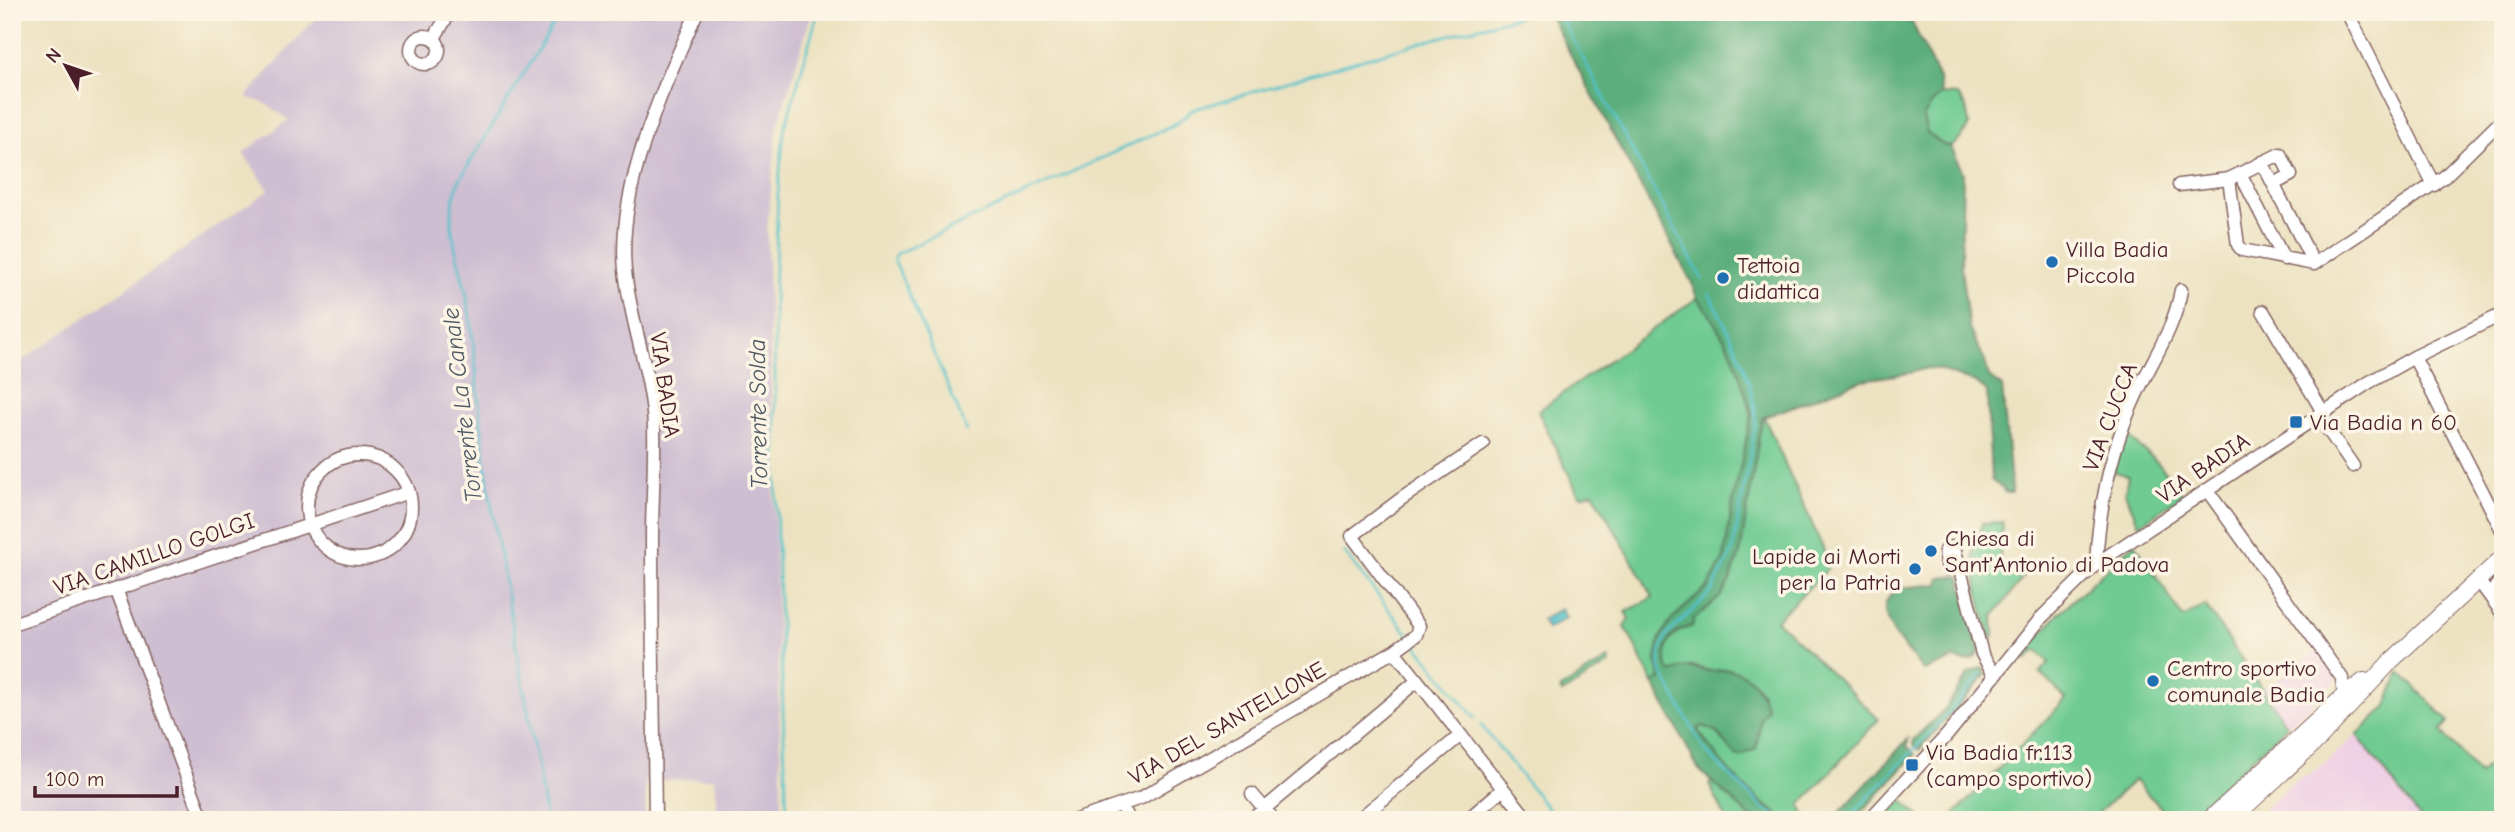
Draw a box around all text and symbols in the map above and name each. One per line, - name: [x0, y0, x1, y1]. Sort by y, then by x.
- north arrow: [32, 32, 102, 102]
- text: N: [41, 44, 66, 68]
- place label: Villa Badia Piccola: [2066, 236, 2169, 289]
- place label: Tettoia didattica: [1737, 252, 1820, 305]
- marker: Villa Badia Piccola: [2044, 254, 2060, 270]
- marker: Tettoia didattica: [1715, 270, 1731, 286]
- water label: Torrente La Canale: [436, 306, 488, 504]
- street label: VIA BADIA: [644, 331, 686, 439]
- water label: Torrente Solda: [743, 339, 773, 489]
- street label: VIA CUCCA: [2077, 359, 2143, 475]
- place label: Via Badia n 60: [2310, 409, 2457, 436]
- marker: Via Badia n 60: [2288, 414, 2304, 430]
- street label: VIA BADIA: [2151, 427, 2255, 509]
- street label: VIA CAMILLO GOLGI: [50, 507, 258, 601]
- place label: Chiesa di Sant'Antonio di Padova: [1945, 525, 2169, 578]
- place label: Lapide ai Morti per la Patria: [1752, 543, 1901, 596]
- marker: Chiesa di Sant'Antonio di Padova: [1923, 543, 1939, 559]
- marker: Lapide ai Morti per la Patria: [1907, 561, 1923, 577]
- street label: VIA DEL SANTELLONE: [1124, 655, 1330, 790]
- place label: Centro sportivo comunale Badia: [2167, 655, 2325, 708]
- marker: Centro sportivo comunale Badia: [2145, 673, 2161, 689]
- place label: Via Badia fr.113 (campo sportivo): [1926, 739, 2092, 792]
- scale bar: [35, 755, 177, 799]
- marker: Via Badia fr.113 (campo sportivo): [1904, 757, 1920, 773]
- text: 100 m: [46, 767, 104, 791]

